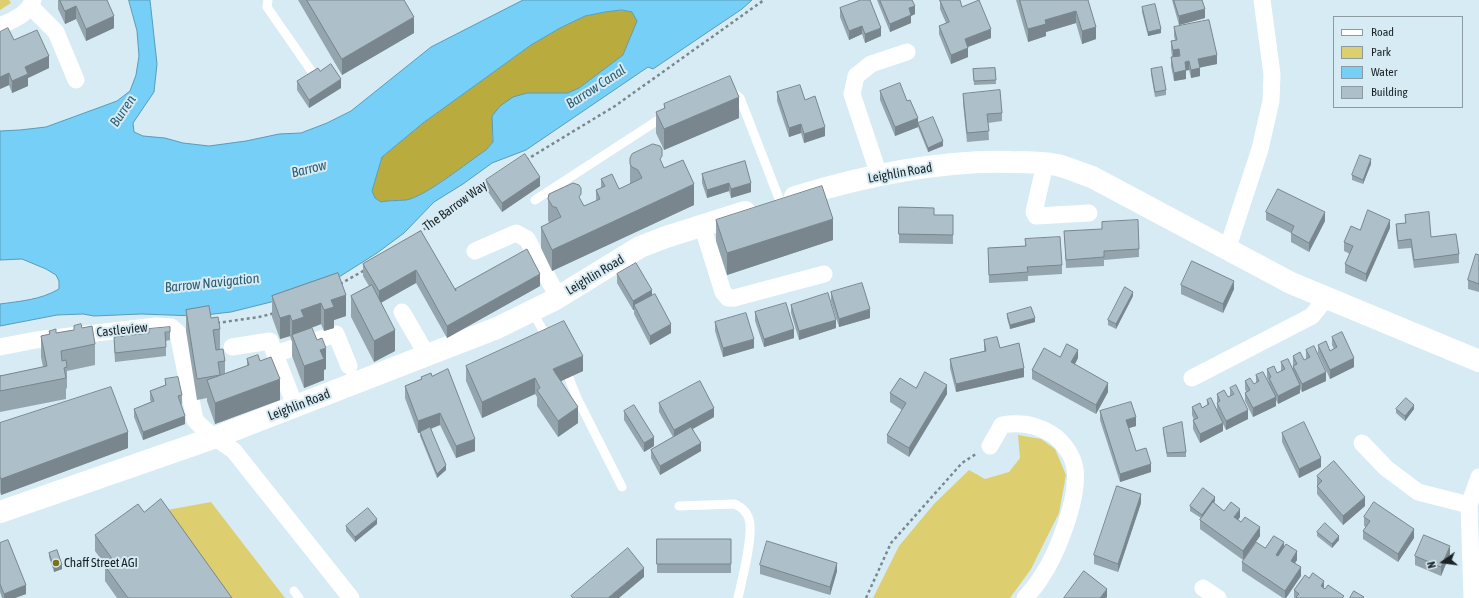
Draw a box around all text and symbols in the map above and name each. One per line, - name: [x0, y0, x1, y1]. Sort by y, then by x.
- legend: [1333, 16, 1463, 108]
- text: Road: [1371, 25, 1394, 39]
- text: Park: [1371, 45, 1391, 59]
- water label: Barrow Canal: [563, 62, 629, 112]
- text: Water: [1371, 65, 1397, 79]
- text: Building: [1371, 85, 1408, 99]
- water label: Burren: [106, 92, 140, 130]
- water label: Barrow: [290, 157, 328, 181]
- street label: Leighlin Road: [867, 160, 933, 186]
- street label: The Barrow Way: [420, 178, 490, 234]
- street label: Leighlin Road: [563, 252, 627, 298]
- water label: Barrow Navigation: [164, 270, 260, 296]
- street label: Castleview: [96, 320, 148, 340]
- street label: Leighlin Road: [266, 386, 332, 424]
- north arrow: [1423, 542, 1463, 582]
- place label: Chaff Street AGI: [64, 555, 138, 571]
- marker: Chaff Street AGI: [51, 558, 61, 568]
- text: N: [1425, 560, 1438, 570]

